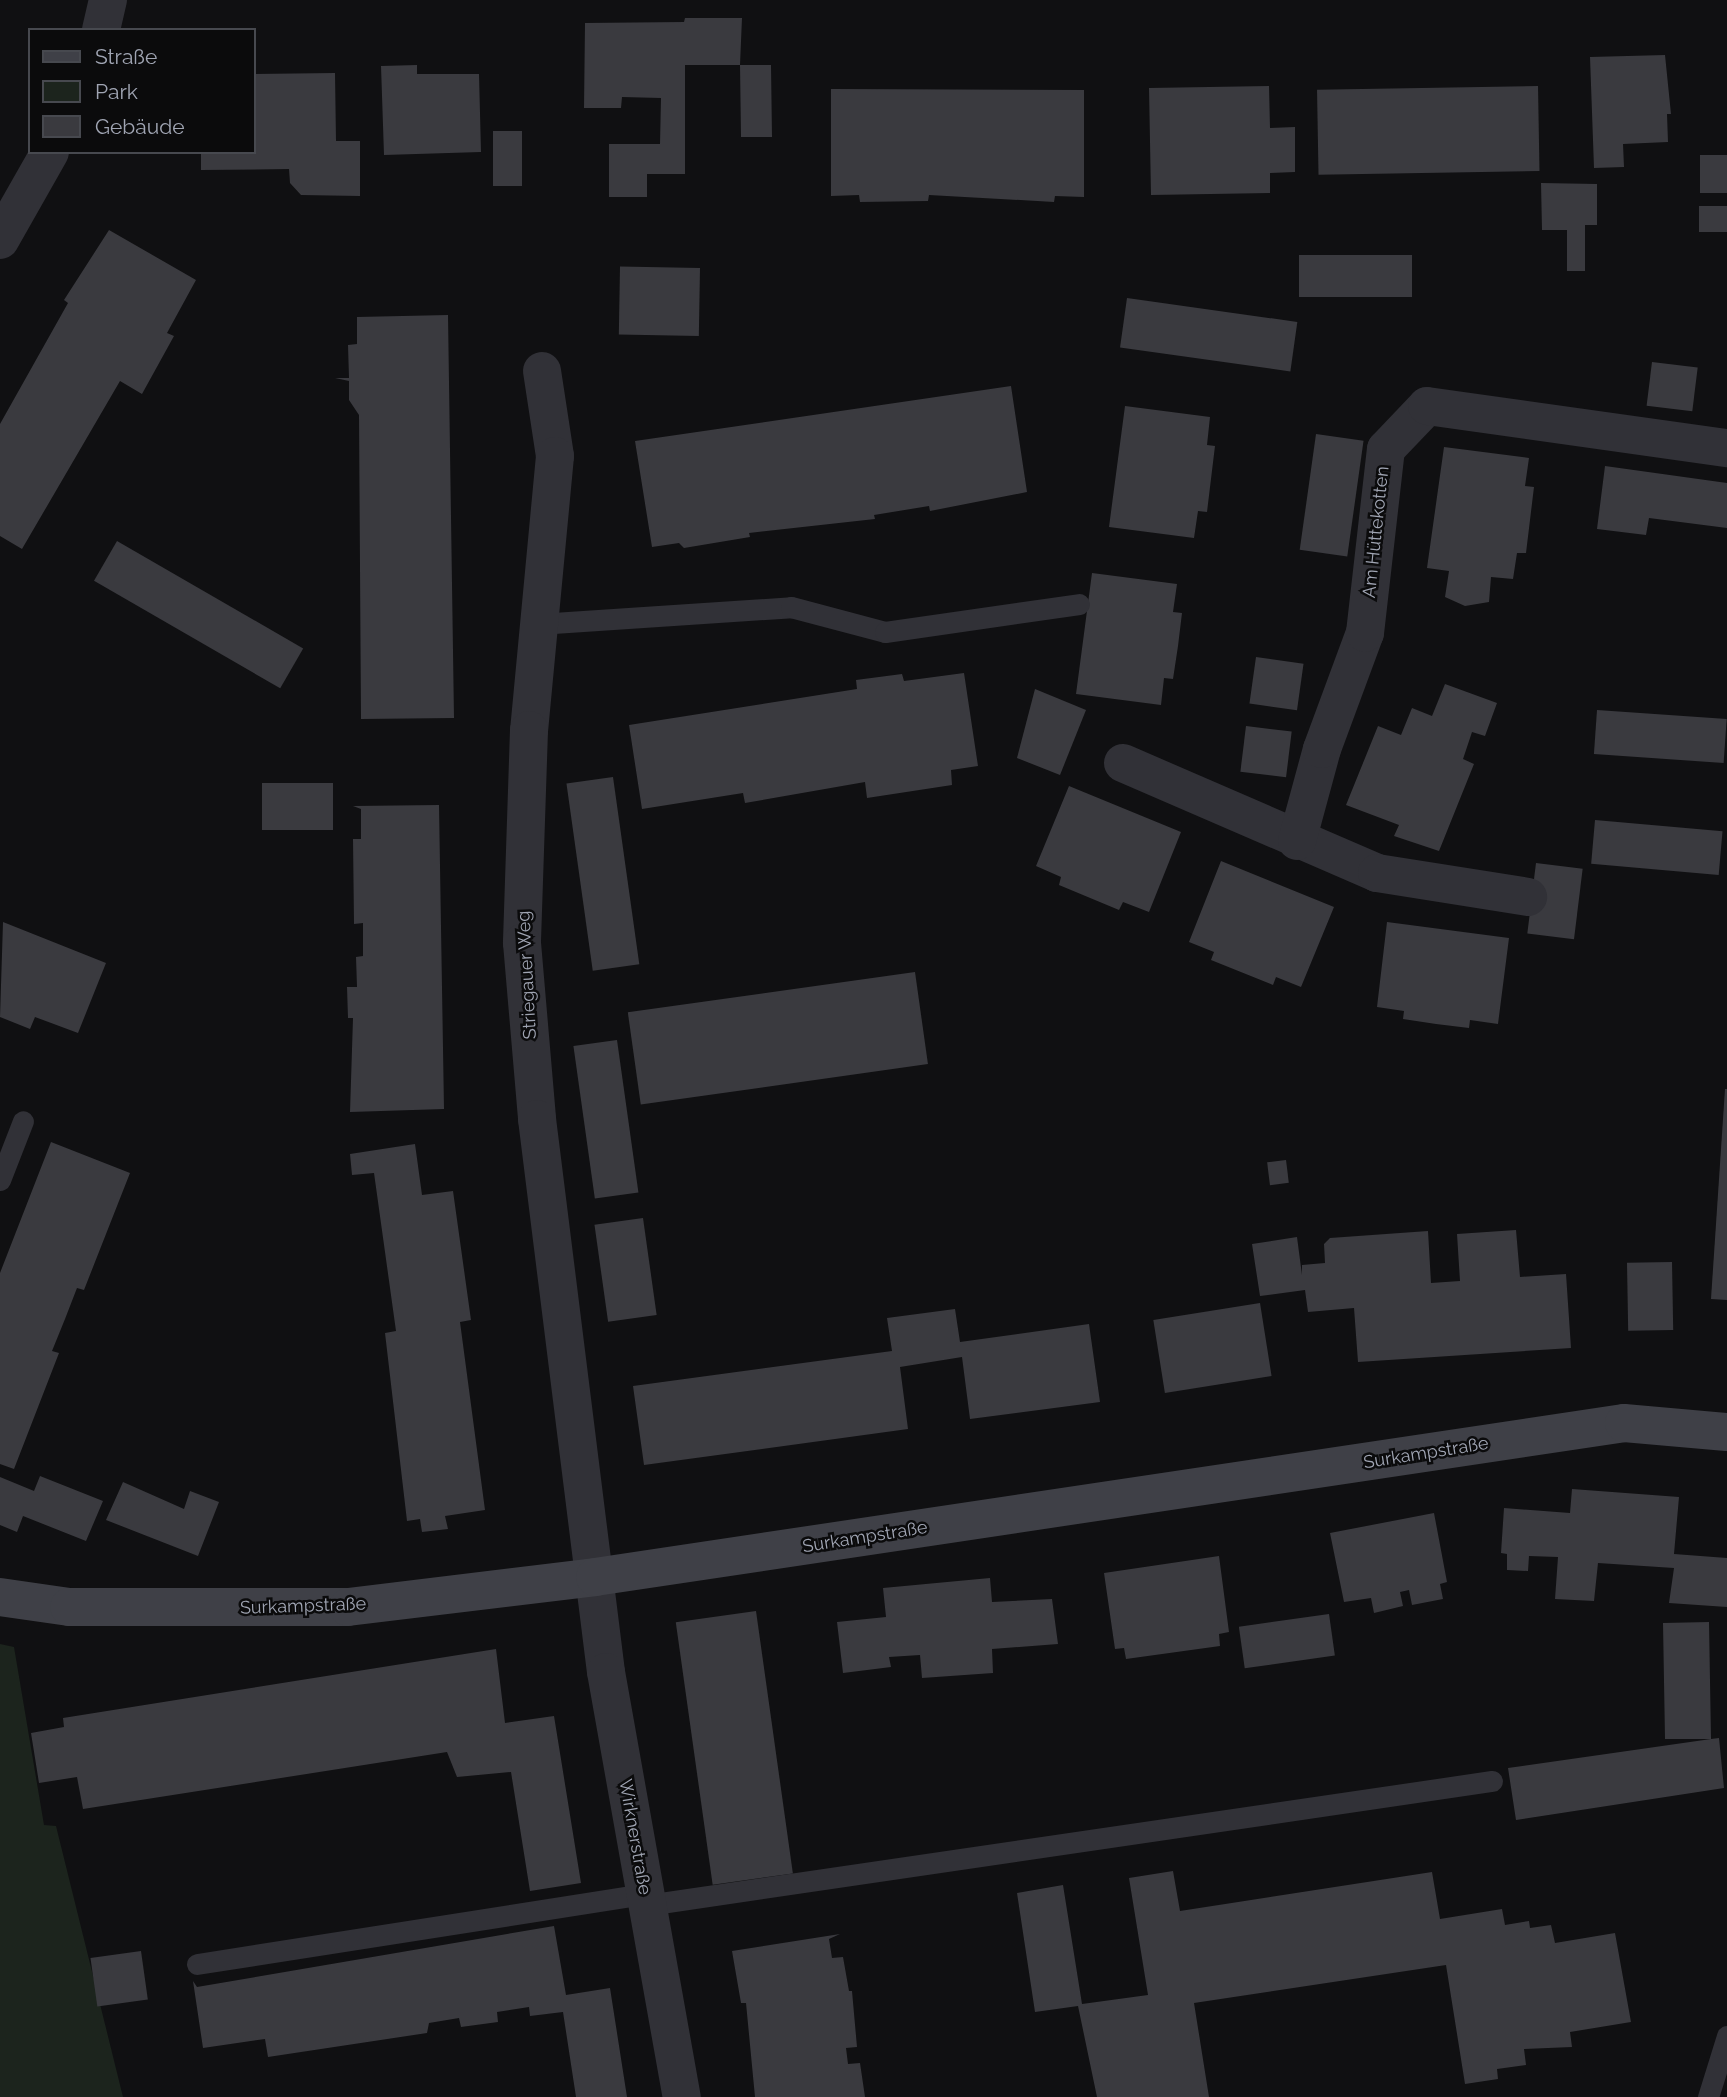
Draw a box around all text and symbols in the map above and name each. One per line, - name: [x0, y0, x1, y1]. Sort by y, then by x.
- legend: [28, 28, 256, 154]
- text: Straße: [95, 44, 157, 69]
- text: Park: [95, 79, 138, 104]
- text: Gebäude: [95, 114, 185, 139]
- street label: Am Hüttekotten: [1358, 465, 1394, 599]
- street label: Striegauer Weg: [513, 910, 541, 1040]
- street label: Surkampstraße: [1362, 1432, 1490, 1474]
- street label: Surkampstraße: [801, 1516, 929, 1558]
- street label: Surkampstraße: [240, 1593, 366, 1619]
- street label: Wirknerstraße: [614, 1777, 656, 1897]

